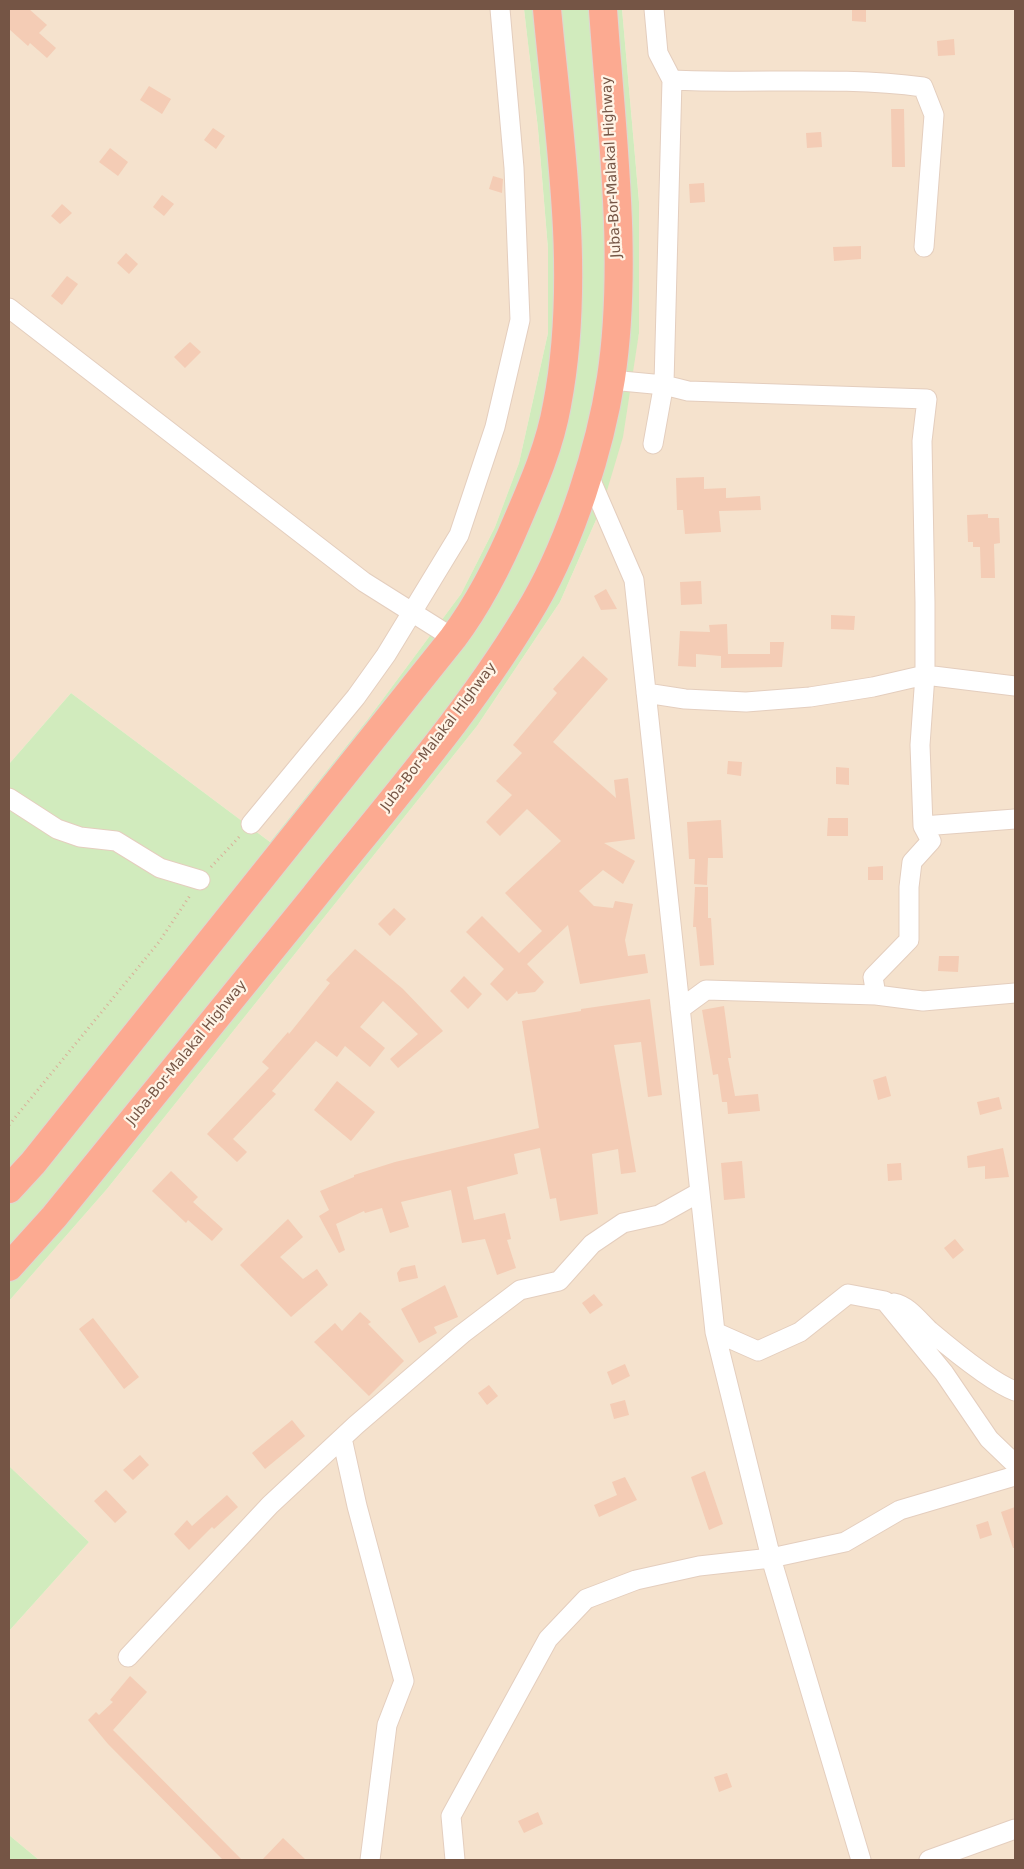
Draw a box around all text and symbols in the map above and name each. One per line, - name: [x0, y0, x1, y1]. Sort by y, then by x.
- street label: Juba-Bor-Malakal Highway: [599, 76, 625, 258]
- street label: Juba-Bor-Malakal Highway: [378, 659, 500, 815]
- street label: Juba-Bor-Malakal Highway: [123, 977, 251, 1129]

